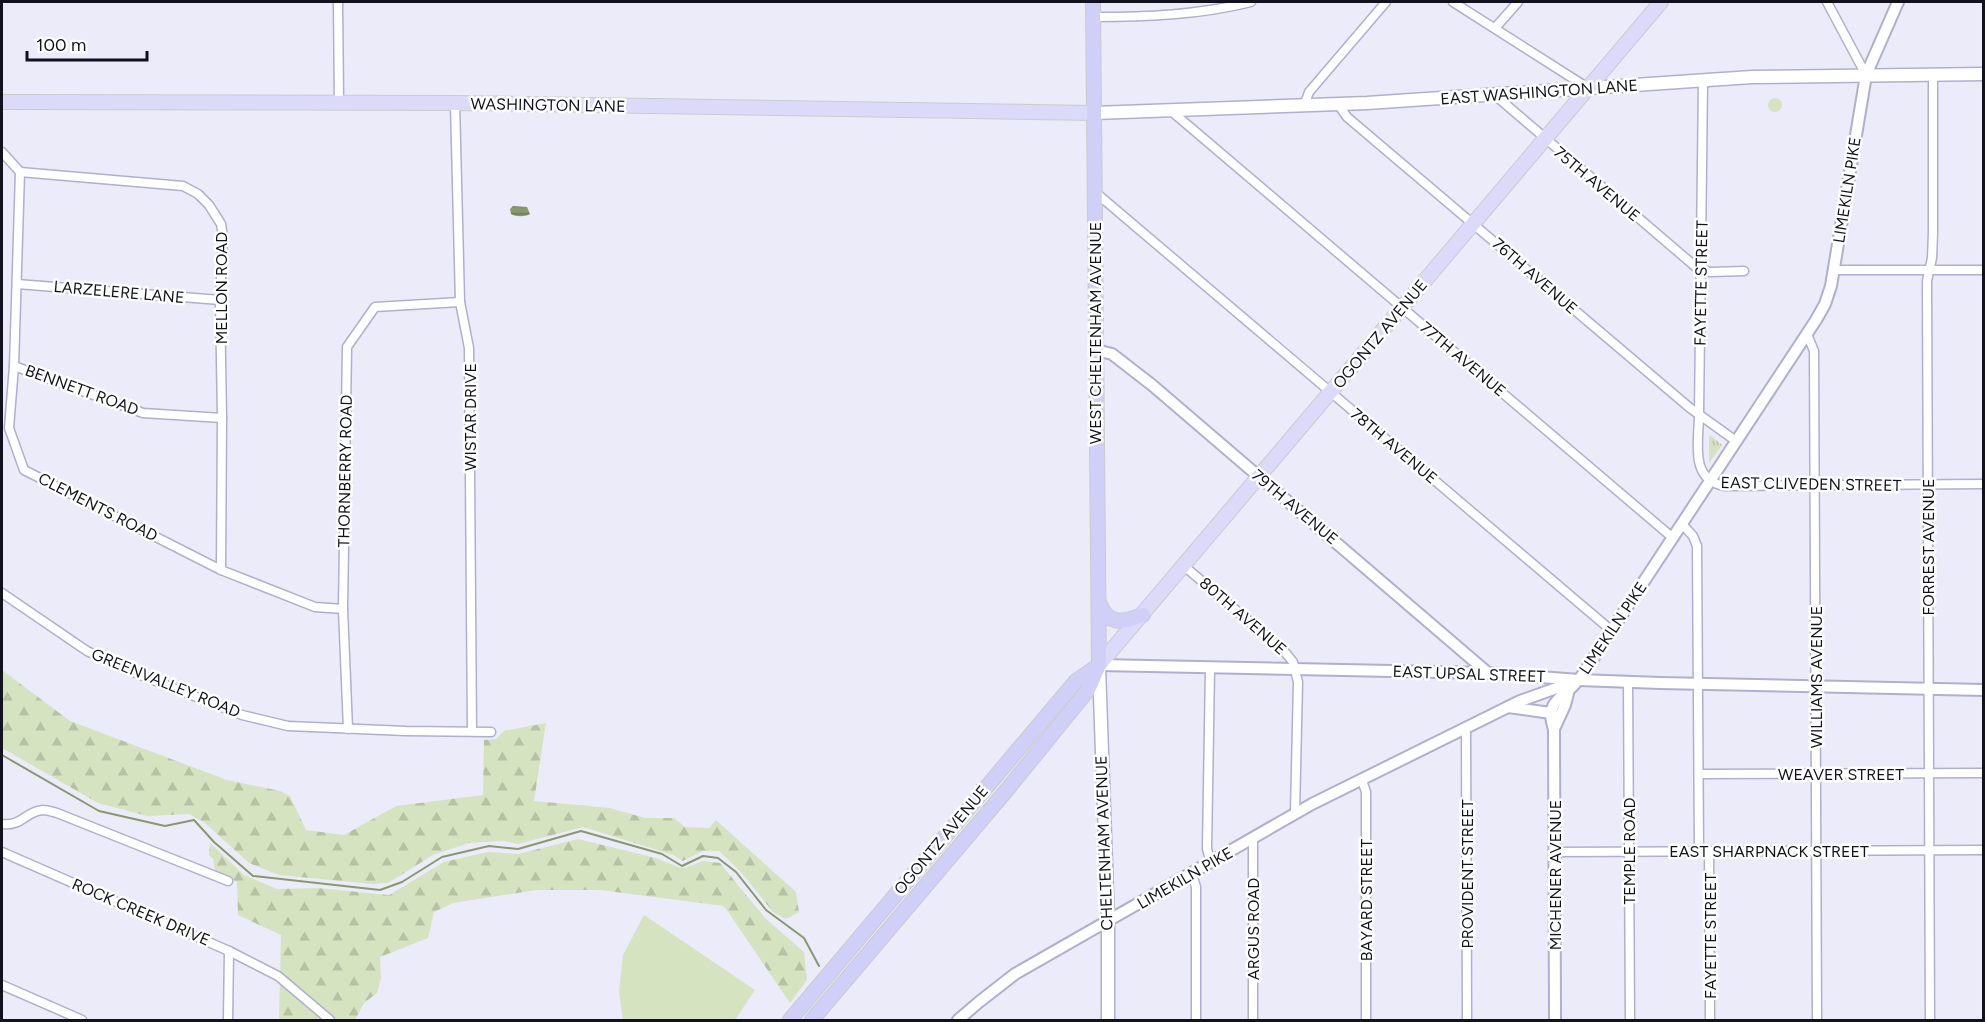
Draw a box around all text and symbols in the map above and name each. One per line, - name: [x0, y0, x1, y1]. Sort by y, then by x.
- scale bar: [27, 24, 147, 62]
- text: 100 m: [36, 34, 86, 56]
- street label: EAST WASHINGTON LANE: [1440, 76, 1638, 108]
- street label: WASHINGTON LANE: [470, 94, 626, 116]
- street label: LIMEKILN PIKE: [1829, 136, 1865, 244]
- street label: 75TH AVENUE: [1550, 143, 1644, 225]
- street label: FAYETTE STREET: [1690, 220, 1712, 346]
- street label: WEST CHELTENHAM AVENUE: [1086, 222, 1105, 444]
- street label: MELLON ROAD: [212, 232, 231, 344]
- street label: 76TH AVENUE: [1489, 234, 1581, 318]
- street label: OGONTZ AVENUE: [1329, 276, 1431, 392]
- street label: LARZELERE LANE: [53, 277, 185, 307]
- street label: 77TH AVENUE: [1416, 318, 1510, 400]
- street label: BENNETT ROAD: [23, 361, 141, 419]
- street label: WISTAR DRIVE: [461, 363, 480, 471]
- street label: THORNBERRY ROAD: [334, 394, 356, 548]
- street label: 78TH AVENUE: [1347, 404, 1441, 488]
- street label: 79TH AVENUE: [1248, 466, 1342, 548]
- street label: CLEMENTS ROAD: [35, 469, 161, 545]
- street label: EAST CLIVEDEN STREET: [1720, 473, 1902, 495]
- street label: FORREST AVENUE: [1919, 478, 1938, 616]
- street label: 80TH AVENUE: [1196, 573, 1290, 659]
- street label: LIMEKILN PIKE: [1575, 578, 1651, 678]
- street label: WILLIAMS AVENUE: [1807, 606, 1826, 748]
- street label: GREENVALLEY ROAD: [89, 644, 243, 722]
- street label: EAST UPSAL STREET: [1392, 662, 1546, 686]
- street label: CHELTENHAM AVENUE: [1091, 755, 1117, 931]
- street label: WEAVER STREET: [1778, 765, 1904, 784]
- street label: OGONTZ AVENUE: [890, 782, 992, 898]
- street label: TEMPLE ROAD: [1620, 797, 1639, 905]
- street label: PROVIDENT STREET: [1458, 799, 1477, 949]
- street label: MICHENER AVENUE: [1546, 800, 1565, 950]
- street label: BAYARD STREET: [1357, 839, 1376, 961]
- street label: EAST SHARPNACK STREET: [1669, 842, 1869, 861]
- street label: LIMEKILN PIKE: [1134, 843, 1236, 913]
- street label: FAYETTE STREET: [1701, 873, 1720, 999]
- street label: ROCK CREEK DRIVE: [69, 874, 213, 950]
- street label: ARGUS ROAD: [1244, 878, 1263, 980]

